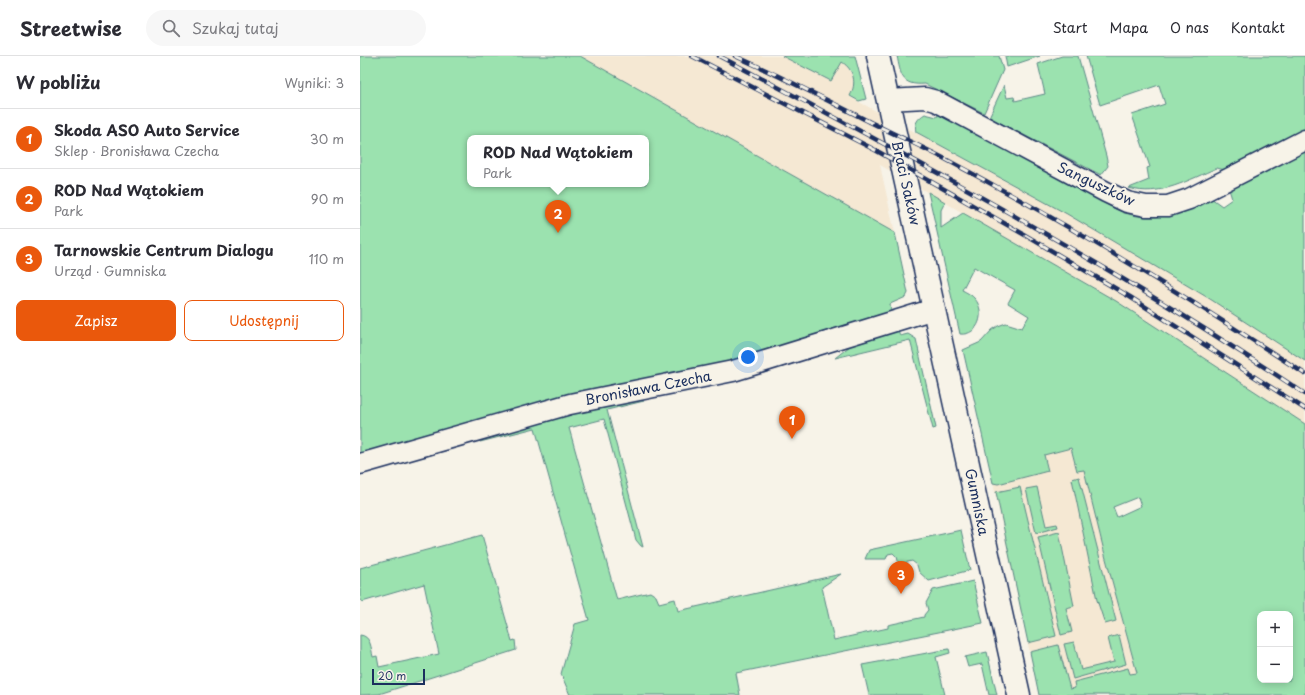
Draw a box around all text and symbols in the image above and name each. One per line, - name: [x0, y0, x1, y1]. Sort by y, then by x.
- search box: [146, 10, 426, 46]
- text: Streetwise: [20, 14, 122, 42]
- text: Szukaj tutaj: [192, 16, 278, 39]
- icon: search: [160, 17, 182, 39]
- text: Start: [1053, 17, 1088, 38]
- text: Mapa: [1110, 17, 1148, 38]
- text: O nas: [1170, 17, 1209, 38]
- text: Kontakt: [1231, 17, 1285, 38]
- text: W pobliżu: [16, 69, 101, 95]
- text: Wyniki: 3: [284, 73, 344, 92]
- text: Skoda ASO Auto Service: [54, 118, 240, 141]
- text: 1: [26, 129, 32, 148]
- text: 30 m: [310, 129, 344, 148]
- popup: [467, 135, 649, 187]
- street label: Braci Saków: [887, 138, 927, 228]
- text: ROD Nad Wątokiem: [483, 140, 633, 163]
- text: Sklep · Bronisława Czecha: [54, 141, 219, 160]
- street label: Sanguszków: [1054, 156, 1139, 211]
- text: Park: [483, 163, 512, 182]
- text: ROD Nad Wątokiem: [54, 178, 204, 201]
- text: 2: [24, 189, 34, 208]
- text: 90 m: [311, 189, 344, 208]
- pin: 2: [545, 200, 571, 233]
- text: Park: [54, 201, 83, 220]
- text: Tarnowskie Centrum Dialogu: [54, 238, 274, 261]
- text: 3: [25, 249, 33, 268]
- text: 110 m: [309, 249, 344, 268]
- text: Urząd · Gumniska: [54, 261, 166, 280]
- button: Zapisz: [16, 300, 176, 341]
- button: Udostępnij: [184, 300, 344, 341]
- your location: [738, 347, 758, 367]
- street label: Bronisława Czecha: [583, 365, 713, 410]
- pin: 1: [779, 406, 805, 439]
- street label: Gumniska: [960, 466, 995, 538]
- pin: 3: [888, 561, 914, 594]
- map controls: [1257, 611, 1293, 683]
- button: +: [1257, 611, 1293, 647]
- button: −: [1257, 647, 1293, 683]
- scale bar: [372, 667, 425, 686]
- text: 20 m: [378, 667, 406, 684]

